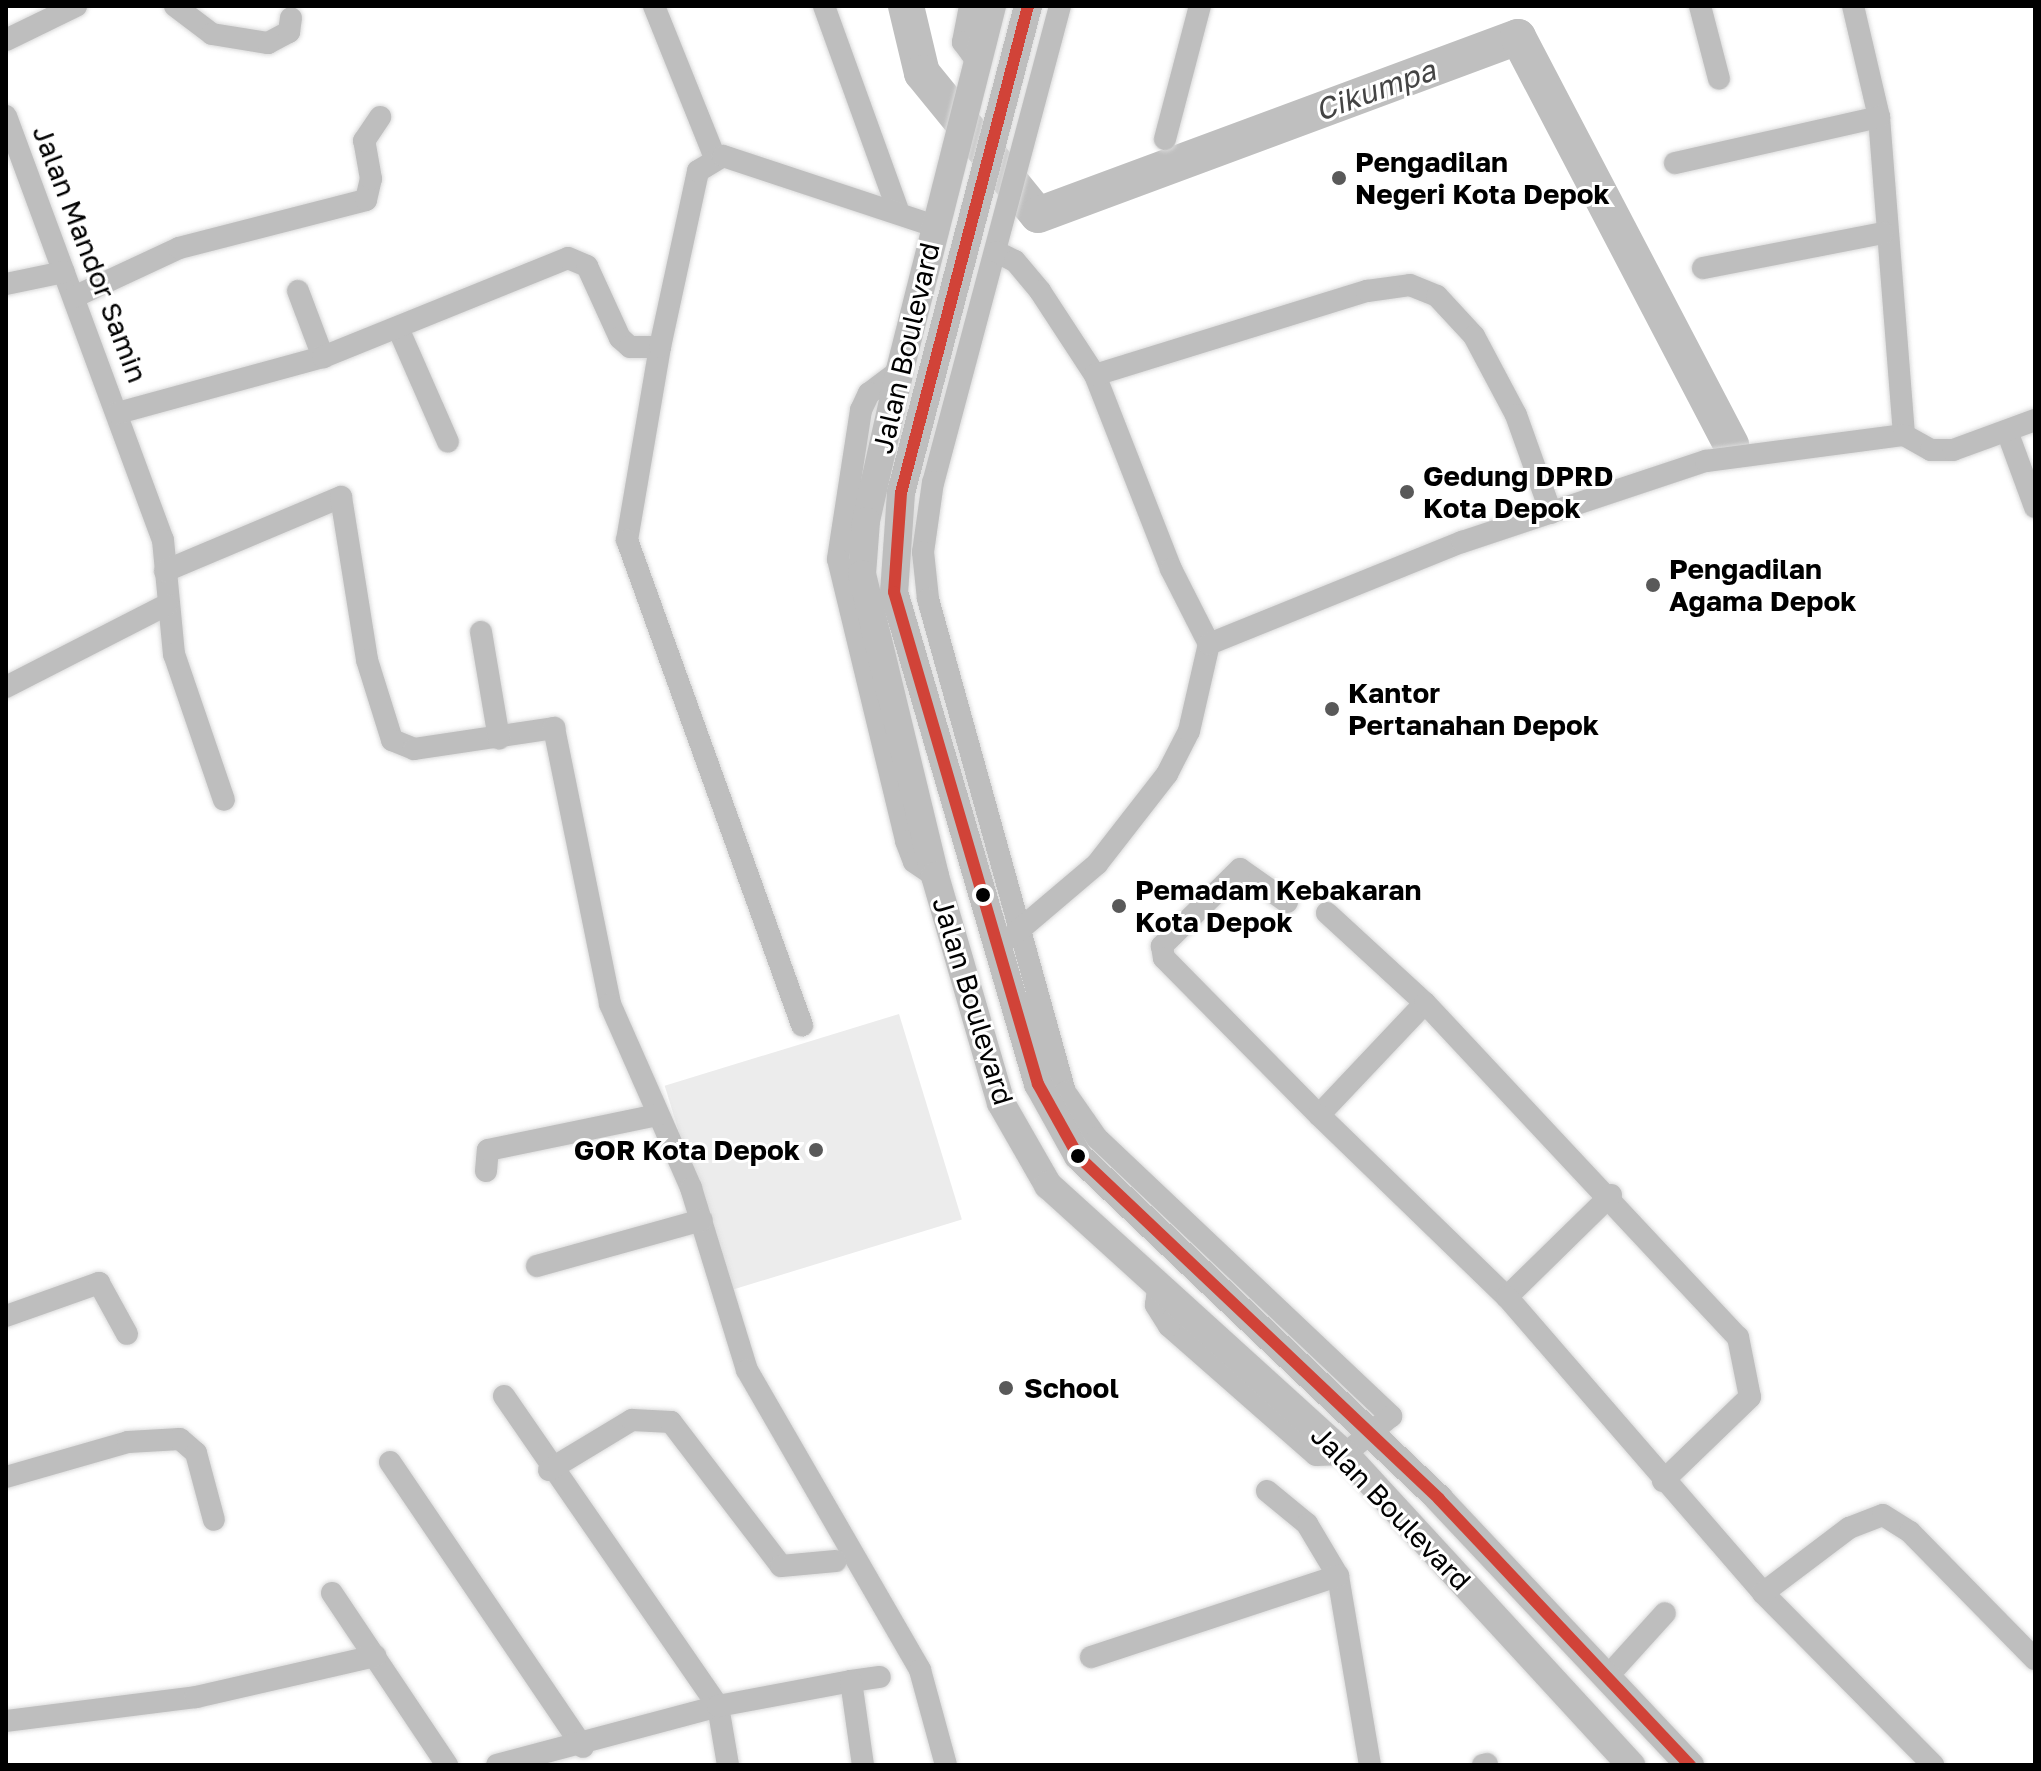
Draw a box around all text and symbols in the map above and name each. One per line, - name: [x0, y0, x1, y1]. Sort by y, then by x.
- water label: Cikumpa: [1310, 52, 1440, 128]
- street label: Jalan Mandor Samin: [25, 121, 155, 387]
- place label: Pengadilan Negeri Kota Depok: [1355, 145, 1610, 211]
- marker: Pengadilan Negeri Kota Depok: [1330, 169, 1348, 187]
- street label: Jalan Boulevard: [865, 239, 947, 457]
- place label: Gedung DPRD Kota Depok: [1423, 459, 1613, 525]
- marker: Gedung DPRD Kota Depok: [1398, 483, 1416, 501]
- place label: Pengadilan Agama Depok: [1669, 552, 1857, 618]
- marker: Pengadilan Agama Depok: [1644, 576, 1662, 594]
- place label: Kantor Pertanahan Depok: [1348, 676, 1599, 742]
- marker: Kantor Pertanahan Depok: [1323, 700, 1341, 718]
- place label: Pemadam Kebakaran Kota Depok: [1135, 873, 1421, 939]
- unlabelled marker: [975, 887, 991, 903]
- street label: Jalan Boulevard: [925, 893, 1021, 1109]
- marker: Pemadam Kebakaran Kota Depok: [1110, 897, 1128, 915]
- place label: GOR Kota Depok: [574, 1133, 800, 1167]
- marker: GOR Kota Depok: [807, 1141, 825, 1159]
- unlabelled marker: [1070, 1148, 1086, 1164]
- place label: School: [1024, 1371, 1119, 1405]
- marker: School: [995, 1377, 1017, 1399]
- street label: Jalan Boulevard: [1304, 1419, 1478, 1597]

